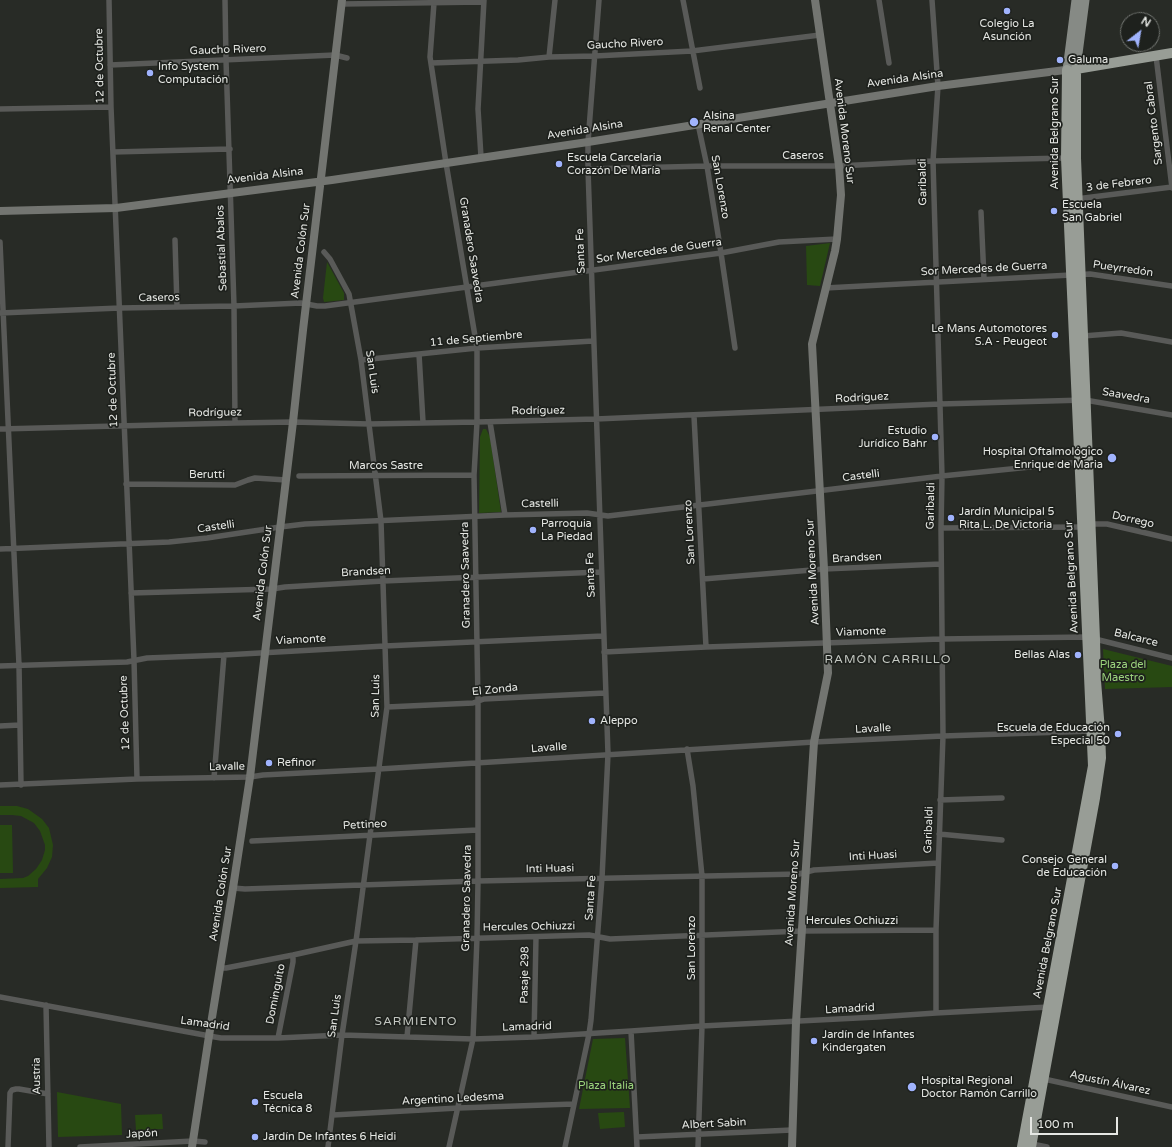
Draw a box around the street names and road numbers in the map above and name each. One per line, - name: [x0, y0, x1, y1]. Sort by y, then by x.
- street label: 12 de Octubre: [93, 28, 107, 104]
- street label: Gaucho Rivero: [586, 35, 664, 53]
- street label: Gaucho Rivero: [190, 42, 266, 58]
- street label: Avenida Alsina: [866, 67, 944, 91]
- street label: Avenida Moreno Sur: [831, 77, 857, 185]
- street label: Avenida Belgrano Sur: [1048, 77, 1062, 189]
- street label: Sargento Cabral: [1142, 80, 1166, 166]
- street label: Avenida Alsina: [546, 117, 624, 143]
- street label: Caseros: [782, 149, 824, 163]
- street label: San Lorenzo: [708, 154, 732, 220]
- street label: Garibaldi: [916, 158, 930, 206]
- street label: Avenida Alsina: [226, 165, 304, 187]
- street label: 3 de Febrero: [1085, 173, 1153, 195]
- street label: Granadero Saavedra: [456, 196, 486, 304]
- street label: Avenida Colón Sur: [289, 203, 313, 299]
- street label: Sebastial Abalos: [214, 205, 230, 291]
- street label: Santa Fe: [574, 228, 588, 274]
- street label: Sor Mercedes de Guerra: [595, 236, 723, 266]
- street label: Pueyrredón: [1092, 258, 1154, 280]
- street label: Sor Mercedes de Guerra: [920, 259, 1048, 279]
- street label: Caseros: [138, 291, 180, 305]
- street label: 11 de Septiembre: [429, 328, 523, 350]
- street label: San Luis: [362, 350, 382, 394]
- street label: 12 de Octubre: [105, 352, 121, 428]
- street label: Saavedra: [1101, 385, 1151, 407]
- street label: Rodríguez: [835, 390, 889, 406]
- street label: Rodríguez: [511, 404, 565, 418]
- street label: Rodríguez: [188, 406, 242, 420]
- street label: Marcos Sastre: [349, 459, 423, 473]
- street label: Castelli: [842, 467, 880, 485]
- street label: Berutti: [189, 468, 225, 482]
- street label: Garibaldi: [924, 482, 938, 530]
- street label: Castelli: [521, 497, 559, 511]
- street label: San Lorenzo: [682, 499, 698, 565]
- street label: Dorrego: [1111, 509, 1155, 531]
- street label: Castelli: [196, 518, 236, 536]
- street label: Avenida Moreno Sur: [804, 518, 822, 626]
- street label: Avenida Belgrano Sur: [1062, 520, 1082, 634]
- street label: Granadero Saavedra: [458, 522, 474, 628]
- street label: Avenida Colón Sur: [251, 525, 275, 621]
- street label: Brandsen: [832, 550, 882, 566]
- street label: Santa Fe: [584, 552, 598, 598]
- street label: Brandsen: [341, 564, 391, 580]
- street label: Viamonte: [836, 625, 886, 639]
- street label: Balcarce: [1113, 626, 1159, 650]
- street label: Viamonte: [276, 632, 326, 648]
- street label: San Luis: [369, 674, 383, 718]
- street label: 12 de Octubre: [117, 675, 133, 751]
- street label: El Zonda: [471, 681, 519, 699]
- street label: Lavalle: [855, 721, 891, 737]
- street label: Lavalle: [531, 740, 567, 756]
- street label: Lavalle: [209, 760, 245, 774]
- street label: Garibaldi: [922, 806, 936, 854]
- street label: Pettineo: [343, 817, 387, 833]
- street label: Avenida Moreno Sur: [783, 839, 803, 947]
- street label: Granadero Saavedra: [459, 845, 475, 951]
- street label: Avenida Colón Sur: [207, 846, 235, 942]
- street label: Inti Huasi: [848, 848, 898, 864]
- street label: Inti Huasi: [526, 862, 574, 876]
- street label: Santa Fe: [583, 875, 599, 921]
- street label: Avenida Belgrano Sur: [1031, 886, 1065, 1000]
- street label: Hercules Ochiuzzi: [806, 914, 898, 928]
- street label: San Lorenzo: [685, 916, 699, 980]
- street label: Hercules Ochiuzzi: [483, 920, 575, 934]
- street label: Pasaje 298: [518, 946, 532, 1004]
- street label: Dominguito: [264, 963, 288, 1025]
- street label: San Luis: [325, 994, 345, 1038]
- street label: Lamadrid: [825, 1001, 875, 1017]
- street label: Lamadrid: [180, 1014, 230, 1034]
- street label: Lamadrid: [502, 1020, 552, 1034]
- street label: Austria: [30, 1057, 44, 1095]
- street label: Agustín Álvarez: [1069, 1068, 1151, 1098]
- street label: Argentino Ledesma: [402, 1090, 504, 1108]
- street label: Albert Sabin: [681, 1116, 747, 1132]
- street label: Japón: [126, 1127, 158, 1141]

